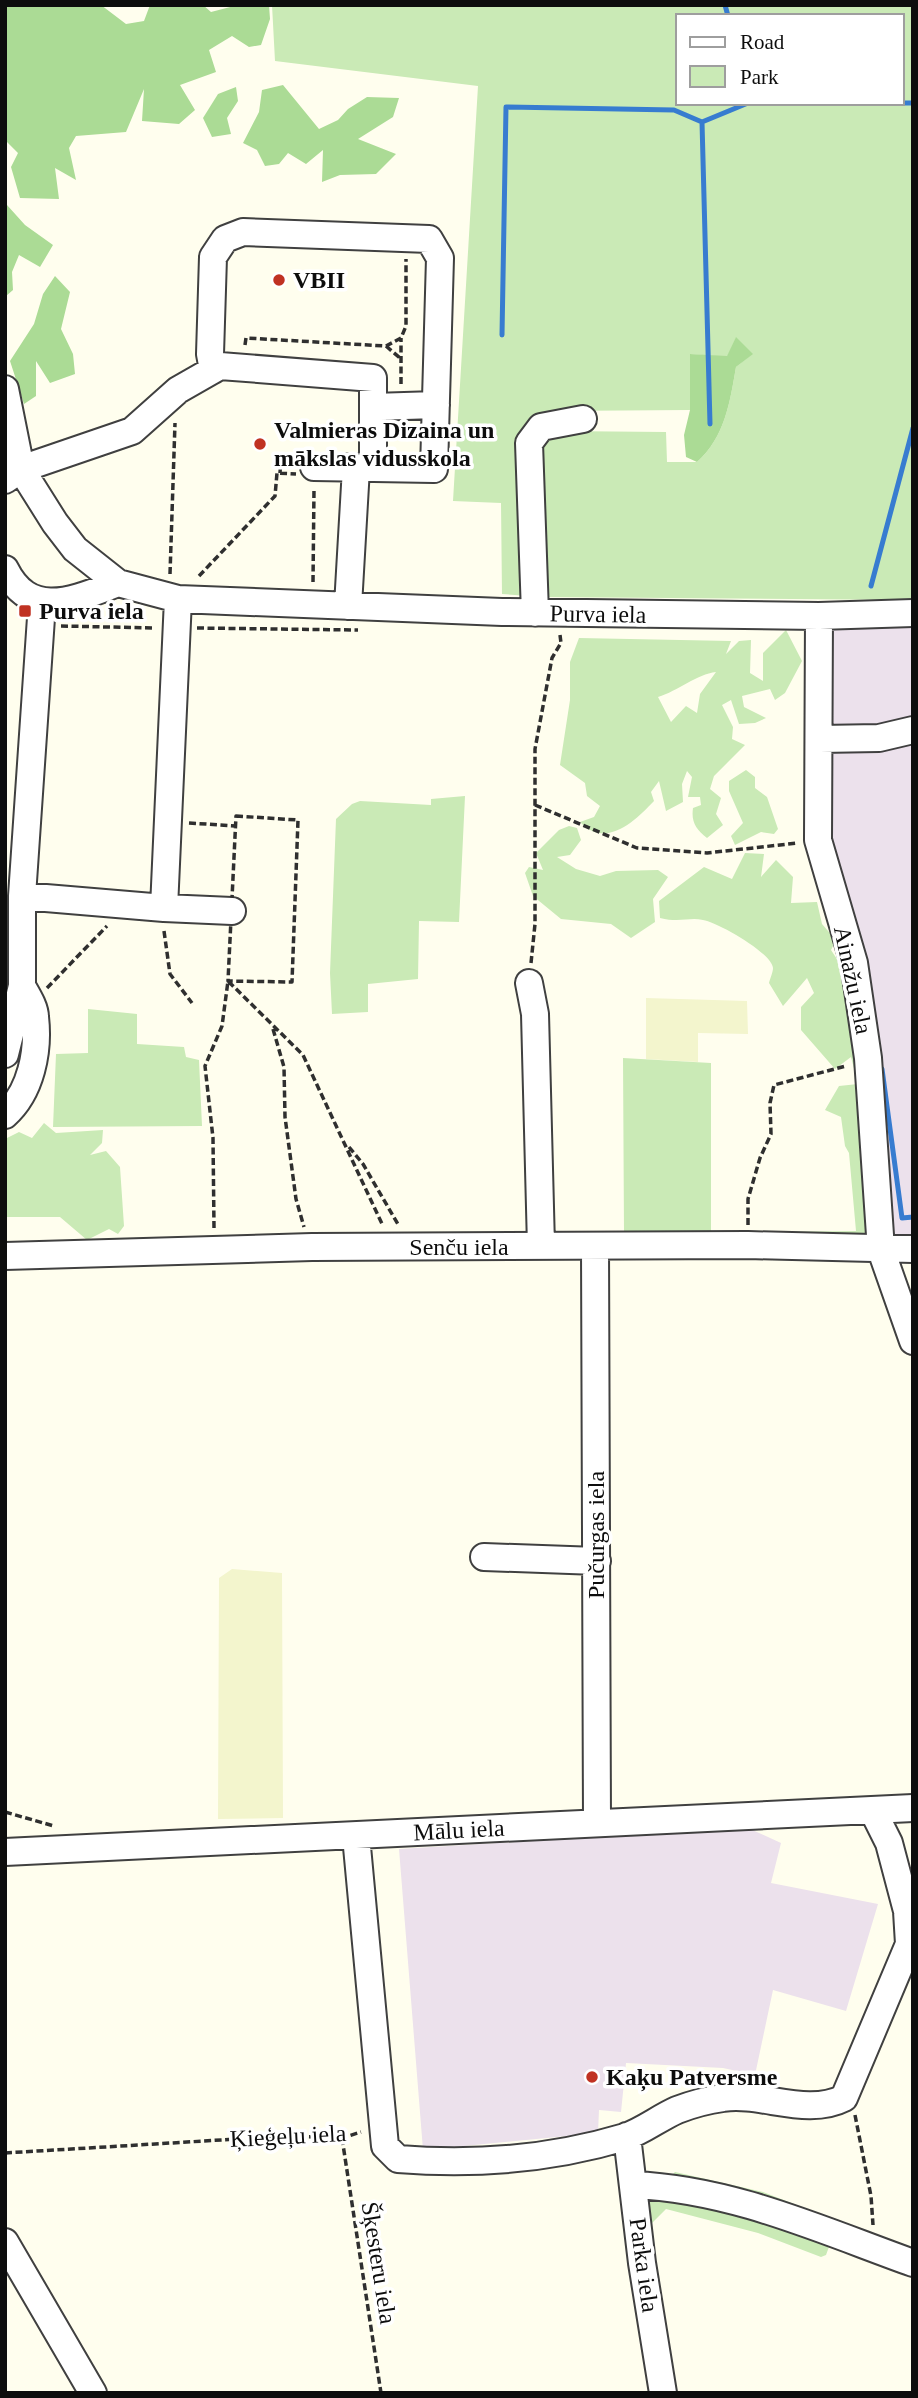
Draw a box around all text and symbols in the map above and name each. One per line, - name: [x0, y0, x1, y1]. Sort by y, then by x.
- legend: [676, 14, 904, 105]
- text: Road: [740, 30, 785, 54]
- text: Park: [740, 65, 779, 89]
- place label: VBII: [293, 267, 345, 293]
- marker: VBII: [271, 272, 287, 288]
- place label: Valmieras Dizaina un mākslas vidusskola: [274, 417, 494, 471]
- marker: Valmieras Dizaina un mākslas vidusskola: [252, 436, 268, 452]
- place label: Purva iela: [39, 598, 144, 624]
- street label: Purva iela: [549, 600, 647, 628]
- marker: Purva iela: [17, 603, 33, 619]
- street label: Ainažu iela: [829, 924, 877, 1037]
- street label: Senču iela: [409, 1234, 509, 1260]
- street label: Pučurgas iela: [583, 1471, 609, 1599]
- street label: Mālu iela: [413, 1815, 506, 1845]
- place label: Kaķu Patversme: [606, 2064, 778, 2092]
- marker: Kaķu Patversme: [584, 2069, 600, 2085]
- street label: Ķieģeļu iela: [229, 2120, 347, 2153]
- street label: Šķesteru iela: [356, 2200, 402, 2326]
- street label: Parka iela: [624, 2216, 664, 2314]

